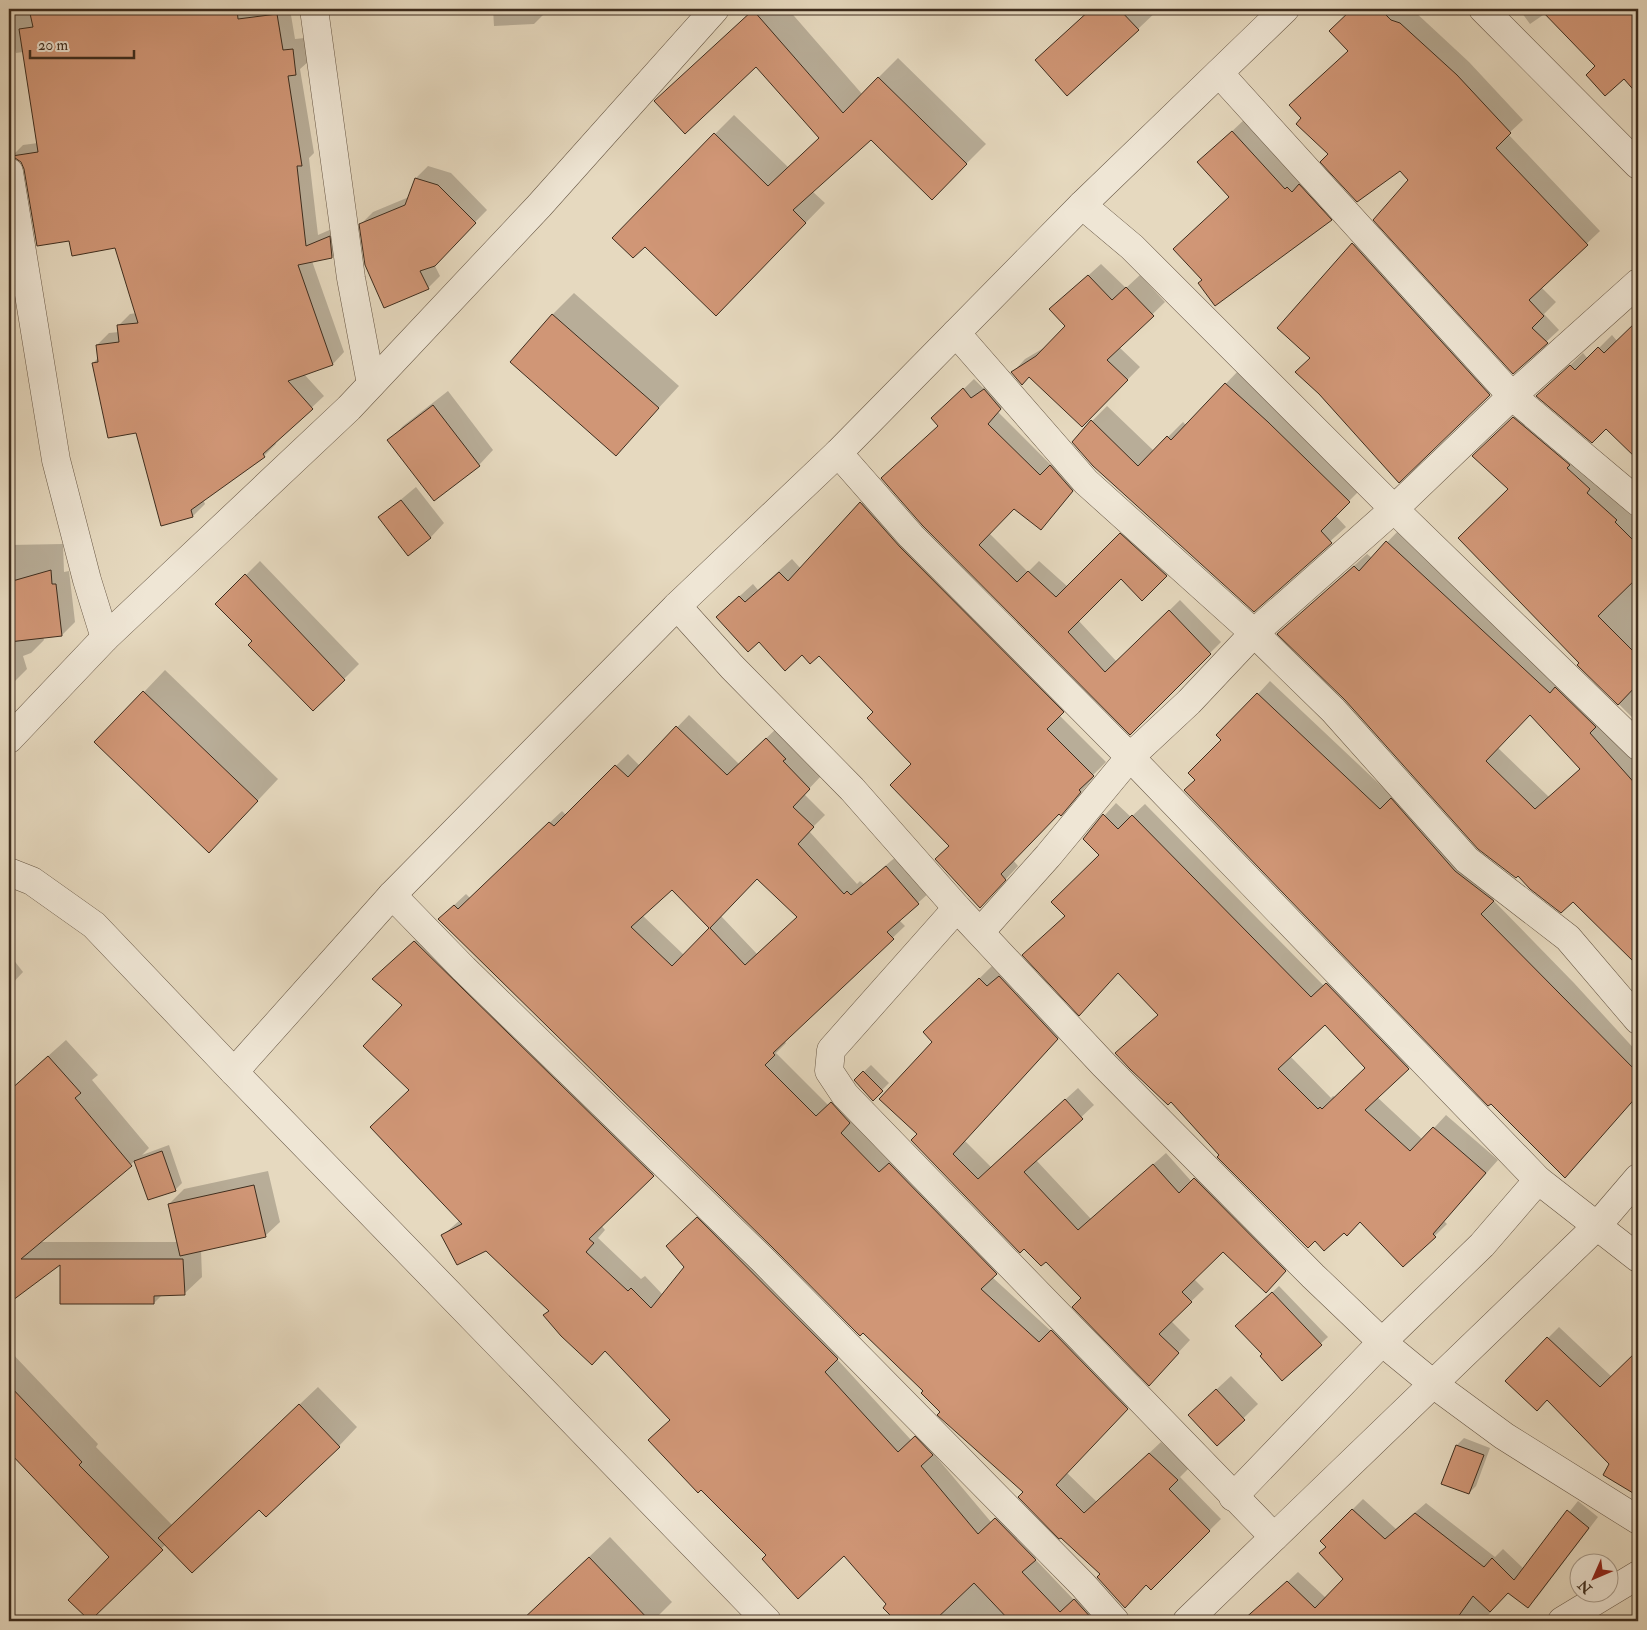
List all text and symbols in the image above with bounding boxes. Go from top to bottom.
scale bar [30,28,134,60]
text: 20 m [38,36,68,55]
north arrow [1570,1552,1620,1602]
text: N [1574,1576,1596,1598]

